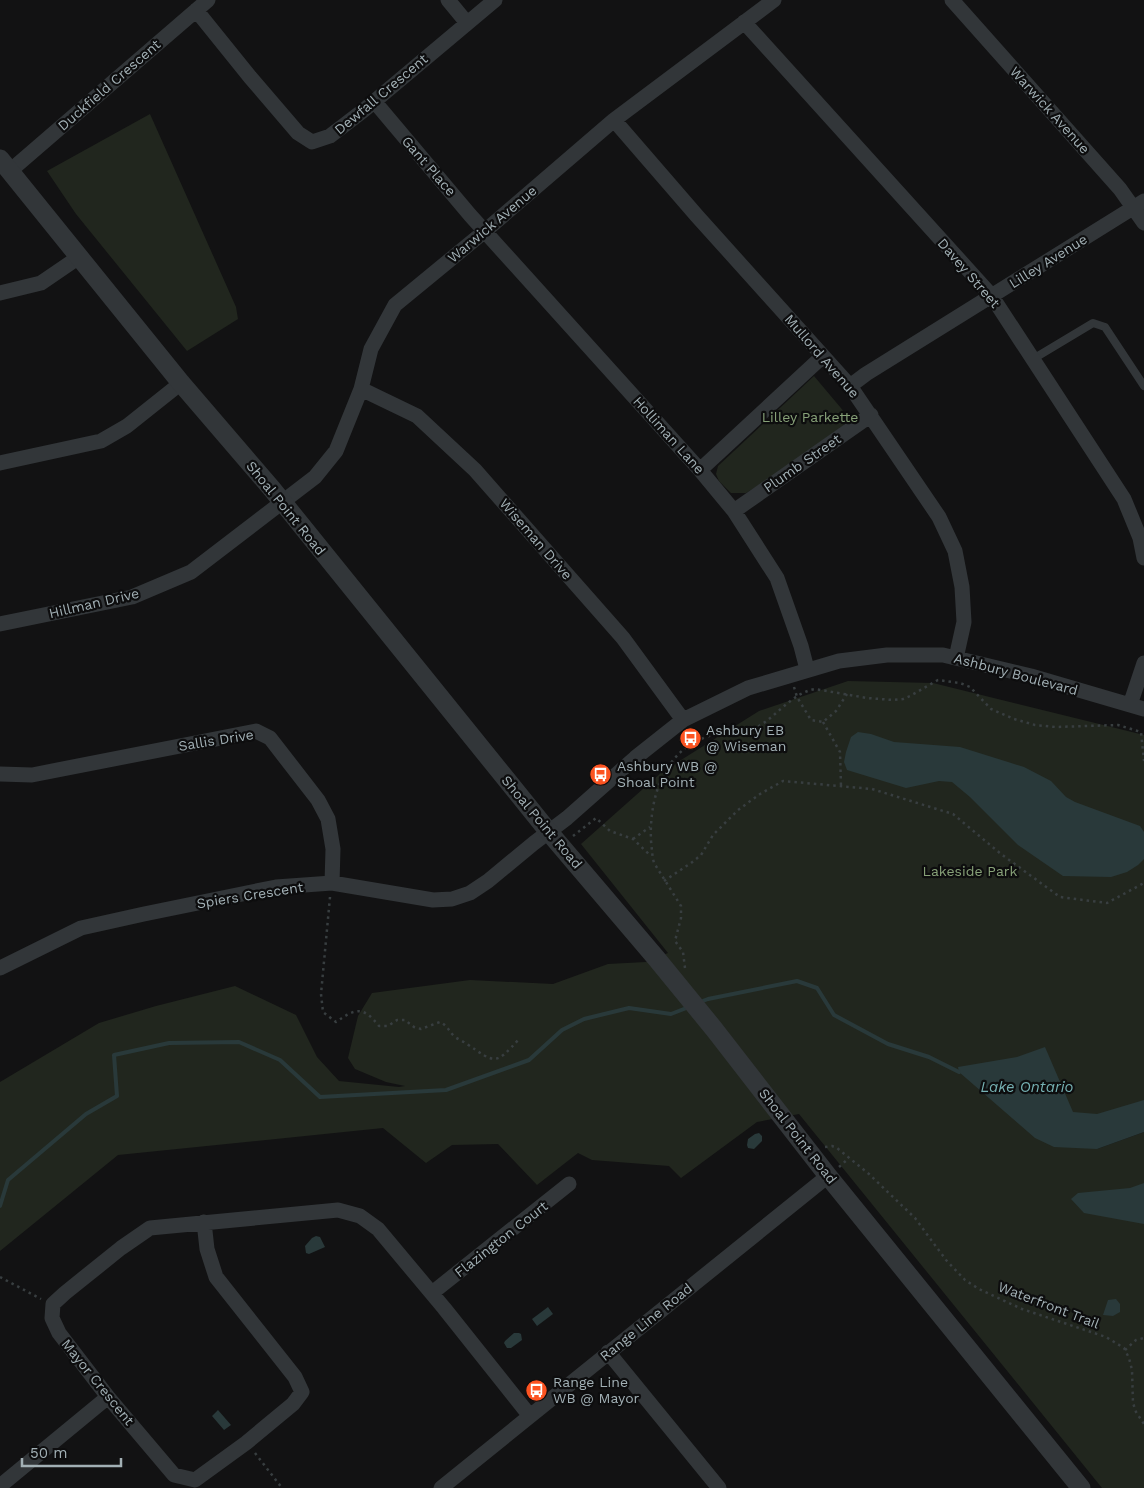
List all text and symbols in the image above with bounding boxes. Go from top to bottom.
street label: Duckfield Crescent [54,36,164,134]
street label: Dewfall Crescent [331,50,431,138]
street label: Warwick Avenue [1007,63,1093,157]
street label: Gant Place [399,133,459,199]
street label: Warwick Avenue [444,182,540,266]
street label: Lilley Avenue [1006,231,1090,291]
street label: Davey Street [935,235,1004,311]
street label: Mullord Avenue [781,311,863,401]
street label: Holliman Lane [630,393,708,477]
park label: Lilley Parkette [762,409,858,425]
street label: Plumb Street [760,430,844,496]
street label: Shoal Point Road [243,458,329,558]
street label: Wiseman Drive [496,495,576,583]
street label: Hillman Drive [47,585,141,621]
street label: Ashbury Boulevard [952,650,1080,698]
place label: Ashbury EB @ Wiseman [706,722,786,754]
street label: Sallis Drive [177,726,255,754]
bus stop icon: Ashbury EB @ Wiseman [678,726,702,750]
place label: Ashbury WB @ Shoal Point [617,758,717,790]
bus stop icon: Ashbury WB @ Shoal Point [589,762,613,786]
street label: Shoal Point Road [498,772,586,872]
park label: Lakeside Park [923,863,1018,879]
street label: Spiers Crescent [195,879,305,911]
water label: Lake Ontario [980,1078,1074,1096]
street label: Shoal Point Road [756,1085,840,1187]
street label: Flazington Court [451,1198,551,1280]
street label: Waterfront Trail [996,1278,1103,1332]
street label: Range Line Road [597,1280,695,1364]
street label: Mayor Crescent [58,1336,138,1428]
place label: Range Line WB @ Mayor [553,1374,640,1406]
bus stop icon: Range Line WB @ Mayor [525,1378,549,1402]
scale bar [22,1436,121,1468]
text: 50 m [30,1444,67,1462]

